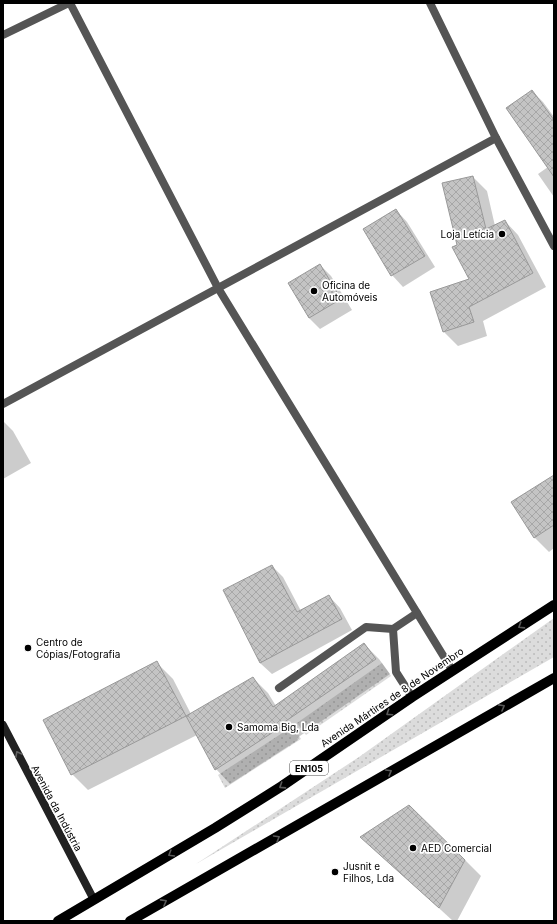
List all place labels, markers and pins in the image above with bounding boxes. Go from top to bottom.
place label: Loja Letícia [441,228,494,240]
marker: Loja Letícia [497,229,507,239]
place label: Oficina de Automóveis [322,279,378,303]
marker: Oficina de Automóveis [309,286,319,296]
place label: Centro de Cópias/Fotografia [36,636,120,660]
marker: Centro de Cópias/Fotografia [23,643,33,653]
place label: Samoma Big, Lda [237,721,319,733]
marker: Samoma Big, Lda [224,722,234,732]
place label: AED Comercial [421,842,492,854]
marker: AED Comercial [408,843,418,853]
place label: Jusnit e Filhos, Lda [343,860,394,884]
marker: Jusnit e Filhos, Lda [330,867,340,877]

